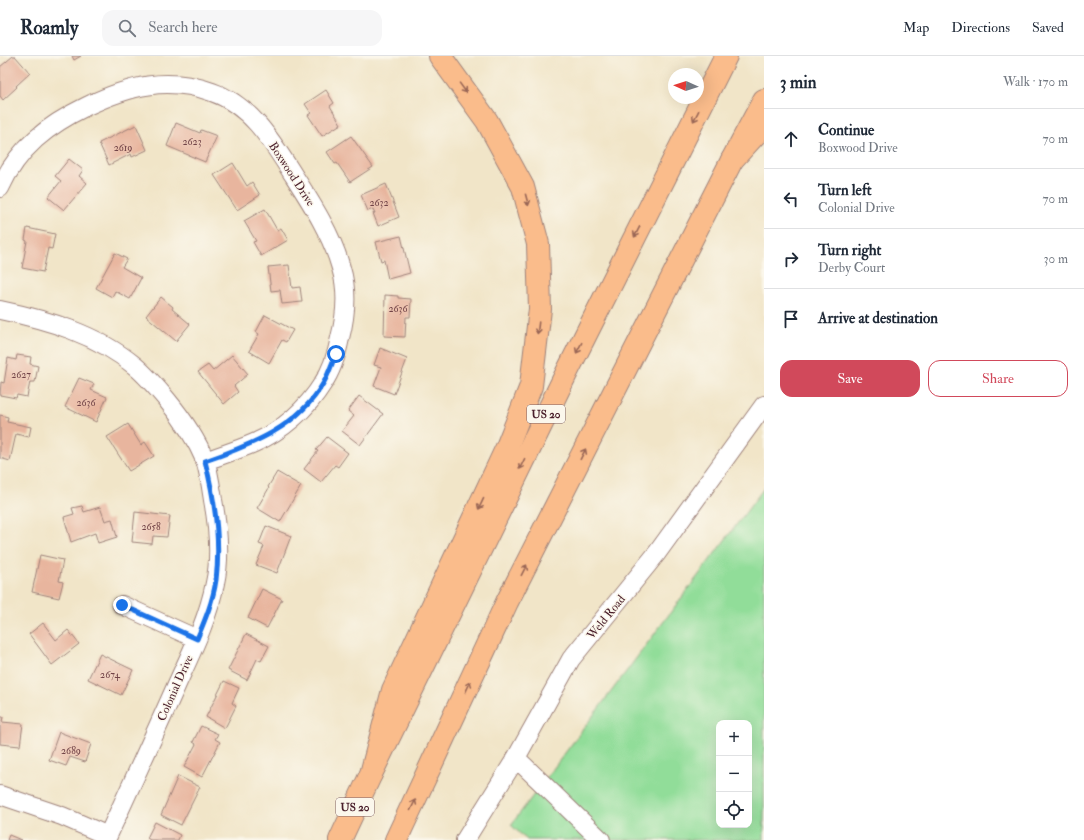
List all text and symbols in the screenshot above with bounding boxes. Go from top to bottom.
search box [102,10,382,46]
text: Roamly [20,16,78,40]
icon: search [116,17,138,39]
text: Search here [148,18,218,37]
text: Map [903,19,929,36]
text: Directions [951,19,1010,36]
text: Saved [1032,19,1064,36]
north arrow [668,68,704,104]
text: 3 min [780,72,817,93]
text: Walk · 170 m [1003,74,1068,90]
one-way arrow [459,82,467,93]
one-way arrow [692,109,699,121]
text: Continue [818,121,874,140]
icon: ahead [780,128,802,150]
text: 70 m [1043,131,1068,147]
house number: 2623 [182,136,202,148]
street label: Boxwood Drive [265,139,318,209]
text: Boxwood Drive [818,140,898,156]
house number: 2619 [114,142,132,154]
text: Turn left [818,181,872,200]
icon: left [780,188,802,210]
text: 70 m [1043,191,1068,207]
one-way arrow [523,193,531,206]
house number: 2632 [369,197,389,209]
text: Colonial Drive [818,200,895,216]
one-way arrow [633,225,641,237]
text: Turn right [818,241,881,260]
icon: right [780,248,802,270]
text: 30 m [1044,251,1068,267]
text: Derby Court [818,260,885,276]
house number: 2636 [389,303,408,315]
icon: arrive [780,308,802,330]
text: Arrive at destination [818,309,938,328]
one-way arrow [534,321,542,334]
one-way arrow [575,342,582,354]
route start [327,345,345,363]
button: Save [780,360,920,397]
button: Share [928,360,1068,397]
house number: 2627 [11,369,31,381]
house number: 2636 [77,397,96,409]
road number: US 20 [527,405,565,423]
one-way arrow [579,448,587,460]
one-way arrow [518,458,525,470]
one-way arrow [477,497,484,509]
house number: 2658 [141,521,161,533]
one-way arrow [520,564,528,576]
street label: Weld Road [583,592,629,643]
route end [113,596,131,614]
street label: Colonial Drive [154,653,197,724]
house number: 2674 [100,669,121,681]
one-way arrow [464,681,472,693]
map controls [716,720,752,828]
button: + [716,720,752,756]
house number: 2689 [61,745,81,757]
button: − [716,756,752,792]
button: locate [716,792,752,828]
road number: US 20 [336,798,374,816]
one-way arrow [410,799,417,811]

